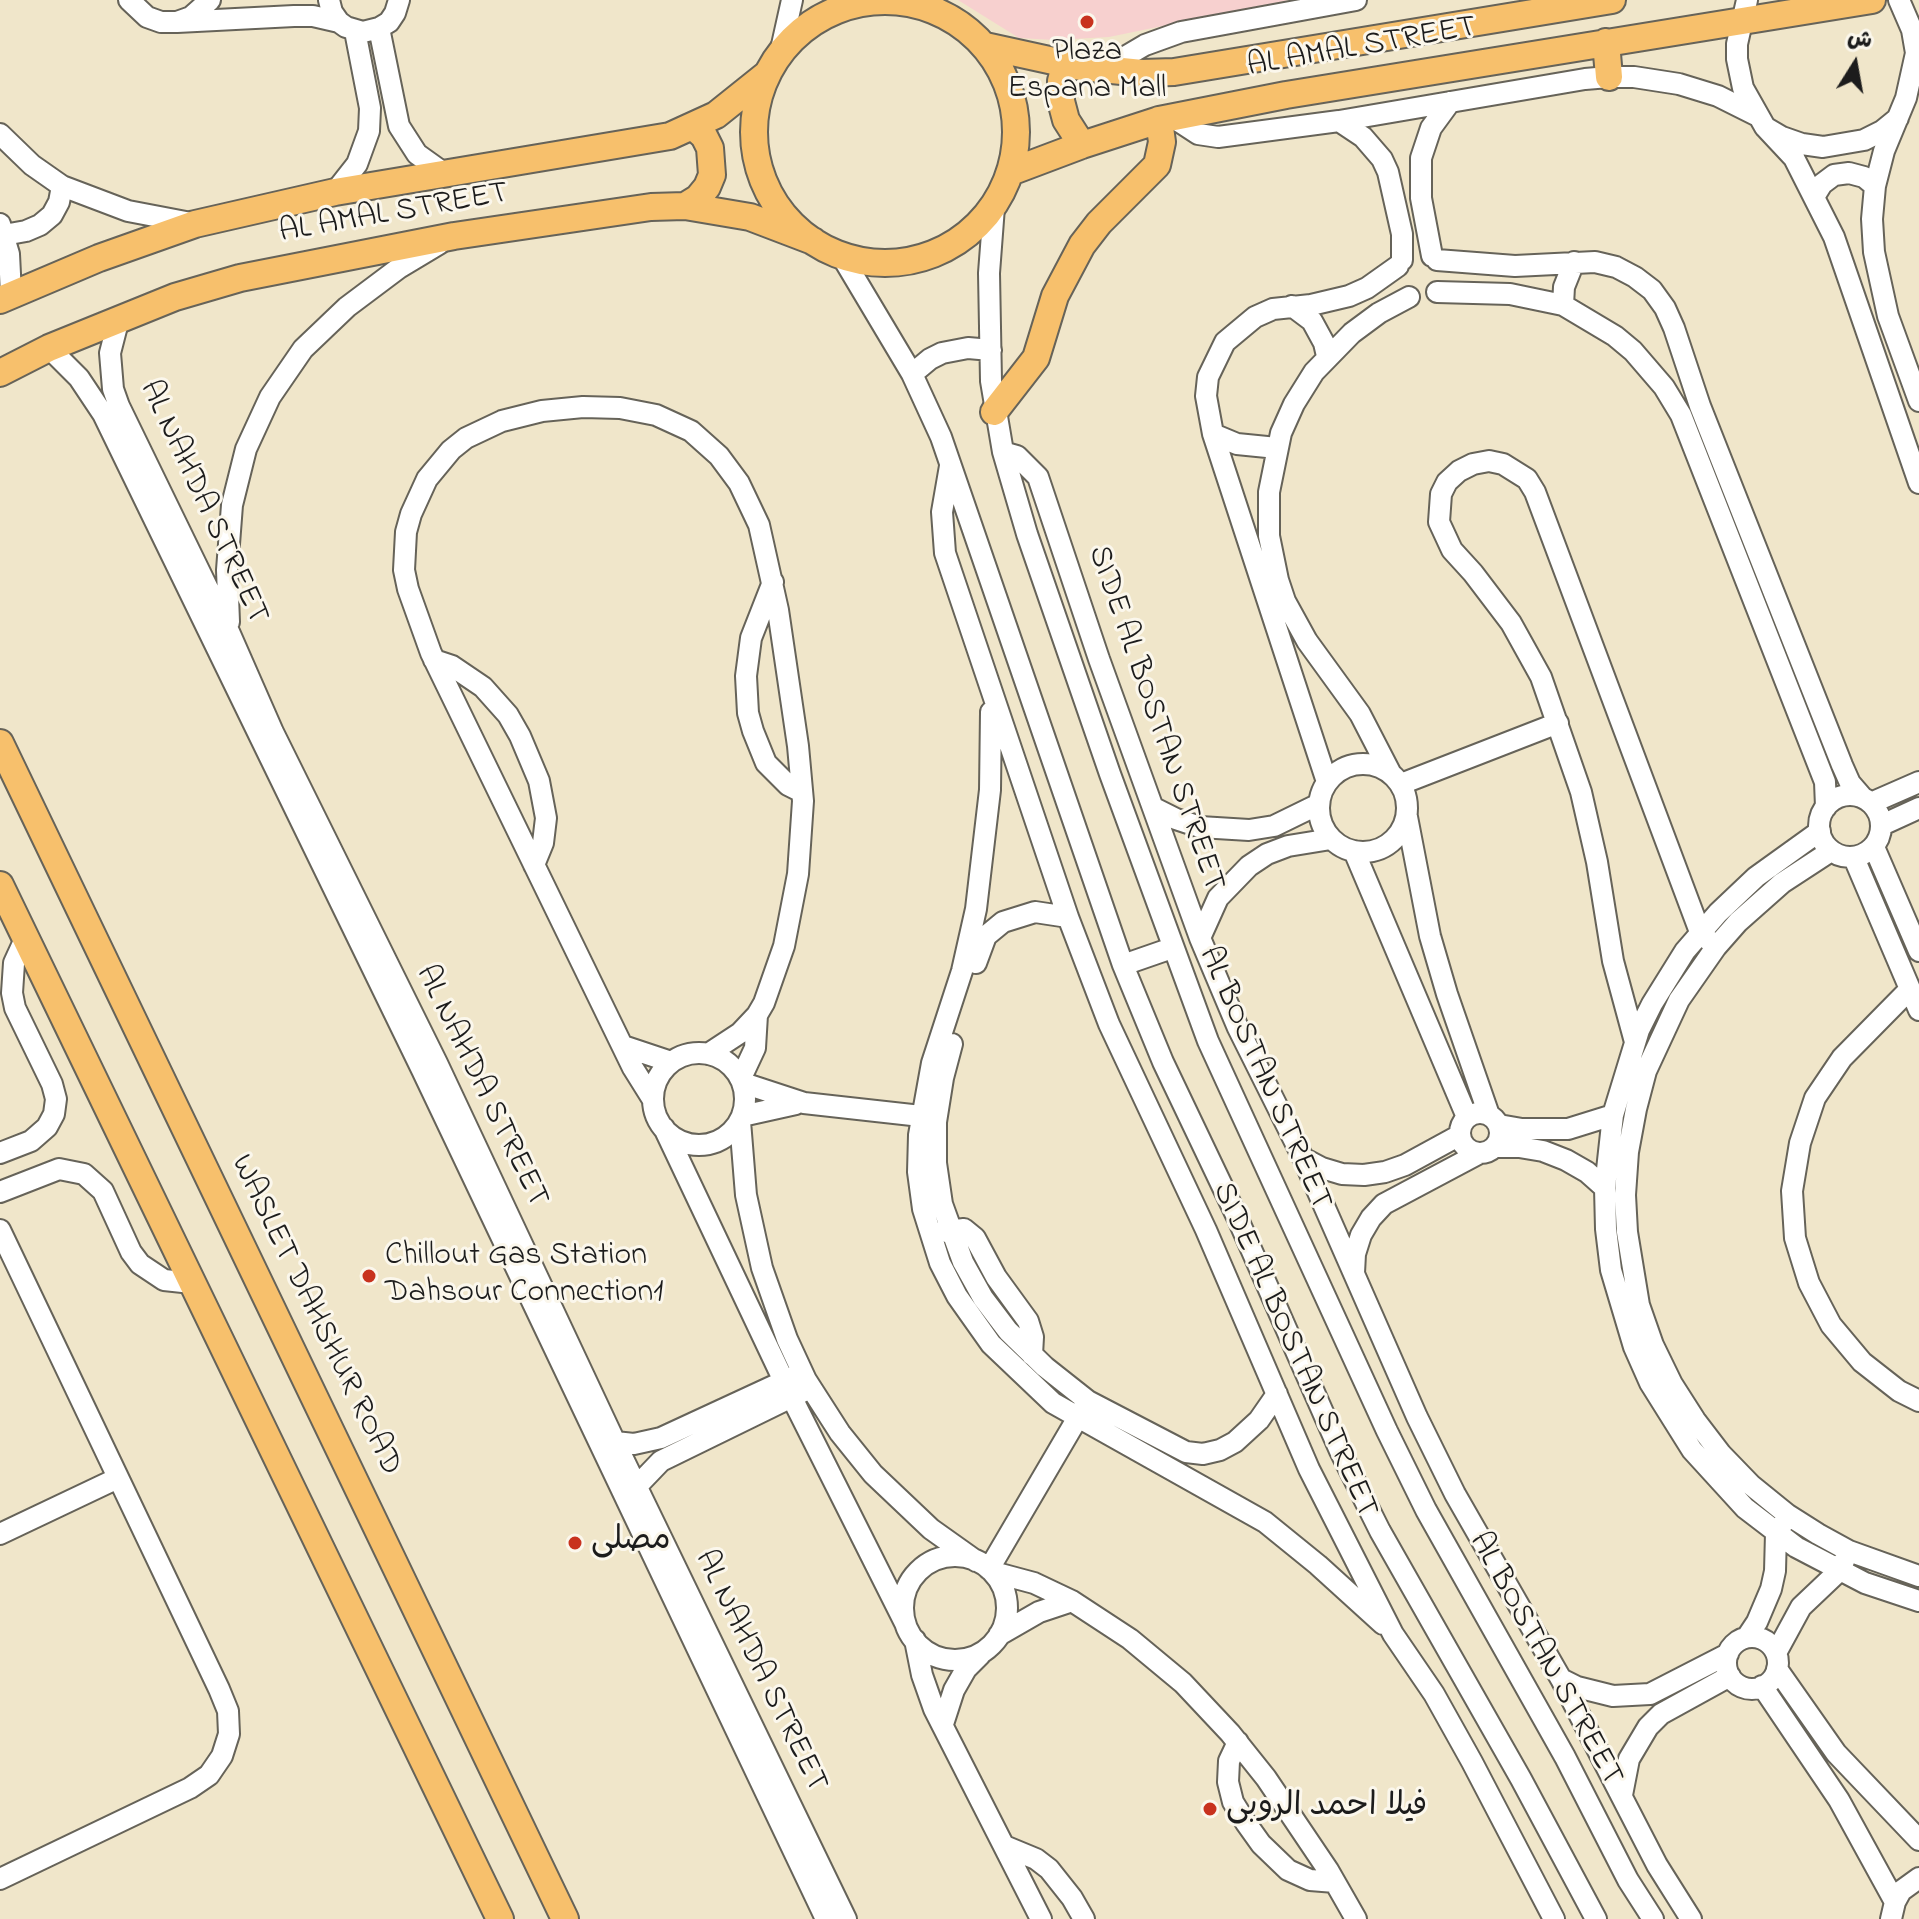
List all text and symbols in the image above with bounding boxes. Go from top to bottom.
street label: AL AMAL STREET [1244,10,1480,88]
marker: Plaza Espana Mall [1078,13,1096,31]
text: ش [1845,22,1875,58]
north arrow [1815,24,1895,104]
place label: Plaza Espana Mall [1008,35,1166,110]
street label: AL AMAL STREET [276,176,512,254]
street label: AL NAHDA STREET [129,375,275,631]
street label: SIDE AL BOSTAN STREET [1077,541,1231,897]
street label: AL BOSTAN STREET [1188,941,1338,1217]
street label: AL NAHDA STREET [405,960,555,1214]
street label: WASLET DAHSHUR ROAD [220,1150,408,1482]
street label: SIDE AL BOSTAN STREET [1202,1177,1384,1525]
place label: Chillout Gas Station Dahsour Connection1 [385,1239,663,1314]
marker: Chillout Gas Station Dahsour Connection1 [360,1267,378,1285]
place label: مصلى [591,1524,671,1562]
street label: AL BOSTAN STREET [1458,1526,1630,1794]
marker: مصلى [566,1534,584,1552]
street label: AL NAHDA STREET [684,1545,834,1799]
place label: فيلا احمد الروبى [1226,1790,1427,1828]
marker: فيلا احمد الروبى [1201,1800,1219,1818]

